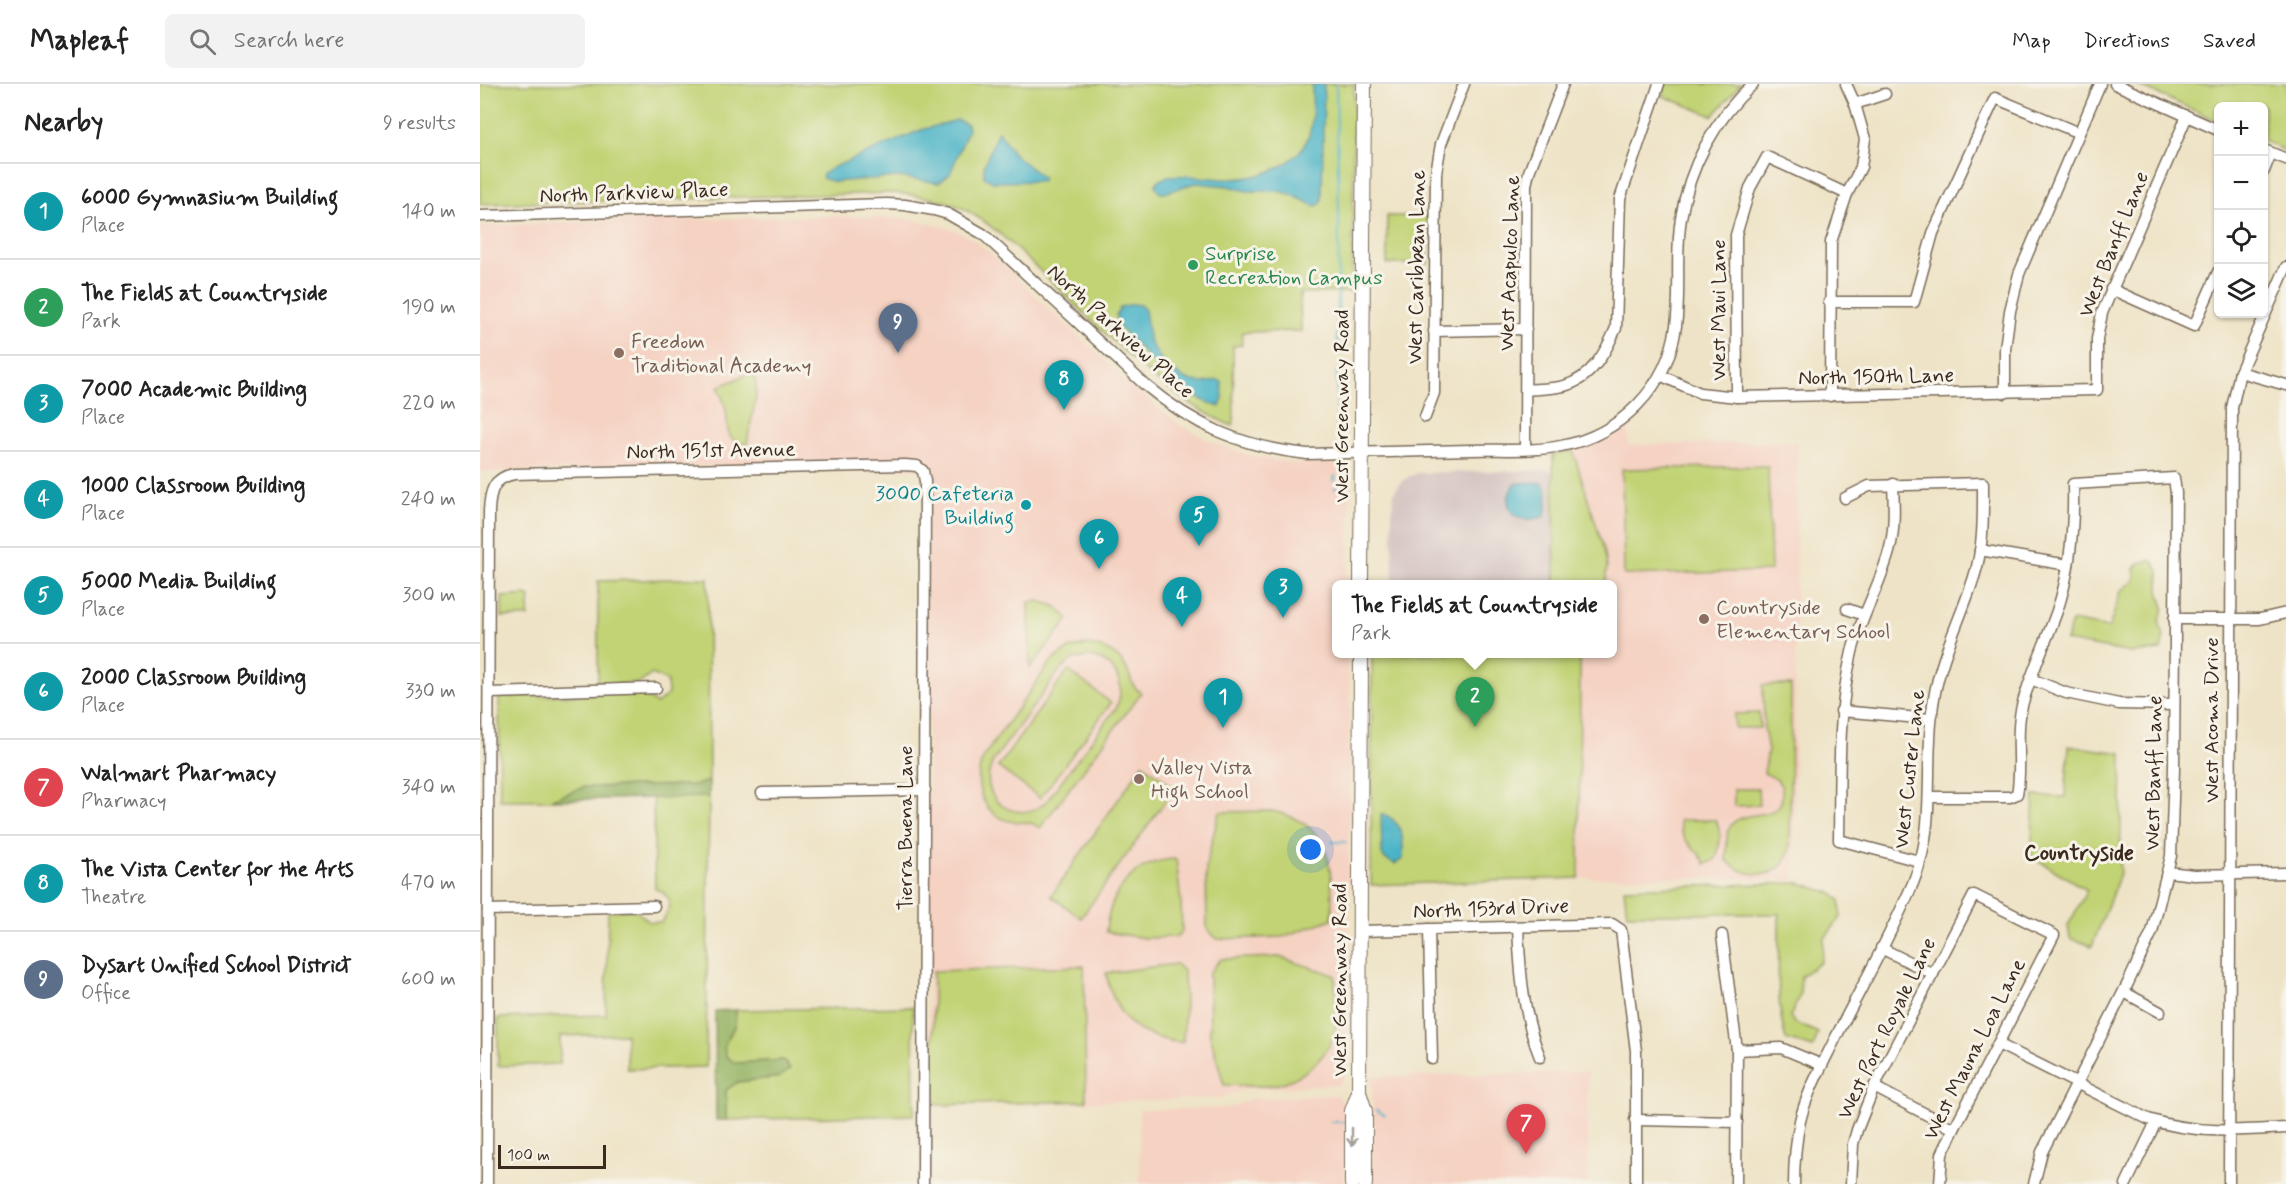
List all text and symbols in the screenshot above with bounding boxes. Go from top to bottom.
search box [165,14,585,68]
text: Mapleaf [30,23,129,60]
icon: search [186,25,219,58]
text: Search here [234,27,344,55]
text: Map [2012,27,2051,55]
text: Directions [2084,27,2170,55]
text: Saved [2203,27,2256,55]
map controls [2214,102,2268,318]
button: + [2214,102,2268,156]
text: Nearby [24,106,103,140]
text: 9 results [383,110,456,137]
button: − [2214,156,2268,210]
street label: West Banff Lane [2072,167,2156,322]
street label: West Caribbean Lane [1401,169,1433,365]
street label: West Acapulco Lane [1493,174,1527,352]
street label: North Parkview Place [539,176,729,210]
text: 6000 Gymnasium Building [81,184,338,212]
text: 1 [39,198,48,225]
text: 140 m [402,198,456,225]
button: locate [2214,210,2268,264]
text: Place [81,212,125,239]
street label: West Maui Lane [1705,239,1733,381]
place label: Surprise Recreation Campus [1205,240,1383,292]
street label: North Parkview Place [1041,258,1200,405]
marker: Surprise Recreation Campus [1186,258,1200,272]
button: layers [2214,264,2268,318]
text: The Fields at Countryside [81,280,328,308]
text: 2 [39,294,48,321]
text: 190 m [402,294,456,321]
pin: 9 [878,304,918,353]
text: Park [81,308,121,335]
street label: West Greenway Road [1328,309,1356,503]
place label: Freedom Traditional Academy [631,328,811,380]
marker: Freedom Traditional Academy [612,346,626,360]
pin: 8 [1044,360,1084,410]
street label: North 150th Lane [1798,362,1954,392]
text: 7000 Academic Building [81,376,307,404]
text: 3 [39,390,48,417]
text: 220 m [402,390,456,417]
text: Place [81,404,125,431]
street label: North 151st Avenue [626,436,796,466]
text: 1000 Classroom Building [81,472,305,500]
place label: 3000 Cafeteria Building [875,480,1014,534]
text: 4 [38,486,49,513]
text: 240 m [401,486,456,513]
pin: 5 [1180,496,1218,546]
marker: 3000 Cafeteria Building [1019,498,1033,512]
text: Place [81,500,125,527]
pin: 6 [1080,520,1118,569]
text: 5000 Media Building [81,568,277,596]
pin: 3 [1264,568,1302,618]
pin: 4 [1162,578,1202,627]
popup [1332,580,1617,658]
text: 5 [38,582,50,609]
text: 300 m [402,582,456,609]
text: The Fields at Countryside [1351,592,1598,620]
place label: Countryside Elementary School [1716,594,1891,646]
text: Place [81,596,125,623]
marker: Countryside Elementary School [1697,612,1711,626]
text: Park [1351,620,1391,647]
street label: West Acoma Drive [2198,637,2226,803]
text: 2000 Classroom Building [81,664,306,692]
text: 6 [38,678,49,705]
text: 330 m [405,678,456,705]
pin: 1 [1204,678,1242,728]
pin: 2 [1456,678,1494,727]
street label: West Custer Lane [1888,688,1932,850]
text: Place [81,692,125,719]
street label: West Banff Lane [2139,695,2169,851]
street label: Tierra Buena Lane [892,745,920,911]
place label: Valley Vista High School [1151,754,1252,808]
text: Walmart Pharmacy [81,760,276,788]
marker: Valley Vista High School [1132,772,1146,786]
text: 7 [37,774,50,801]
text: 340 m [401,774,456,801]
text: Pharmacy [81,788,167,815]
your location [1296,835,1325,864]
district label: Countryside [2024,840,2134,868]
text: The Vista Center for the Arts [81,856,354,884]
text: 8 [38,870,49,897]
text: 470 m [401,870,456,897]
street label: West Greenway Road [1326,883,1354,1077]
text: Theatre [81,884,146,911]
street label: North 153rd Drive [1413,892,1570,926]
street label: West Port Royale Lane [1831,933,1943,1124]
text: Dysart Unified School District [81,952,352,980]
street label: West Mauna Loa Lane [1917,954,2033,1145]
text: 9 [39,966,48,993]
text: 600 m [401,966,456,993]
text: Office [81,980,131,1007]
pin: 7 [1506,1104,1546,1154]
one-way arrow [1346,1127,1358,1147]
scale bar [498,1142,606,1170]
text: 100 m [507,1145,550,1166]

